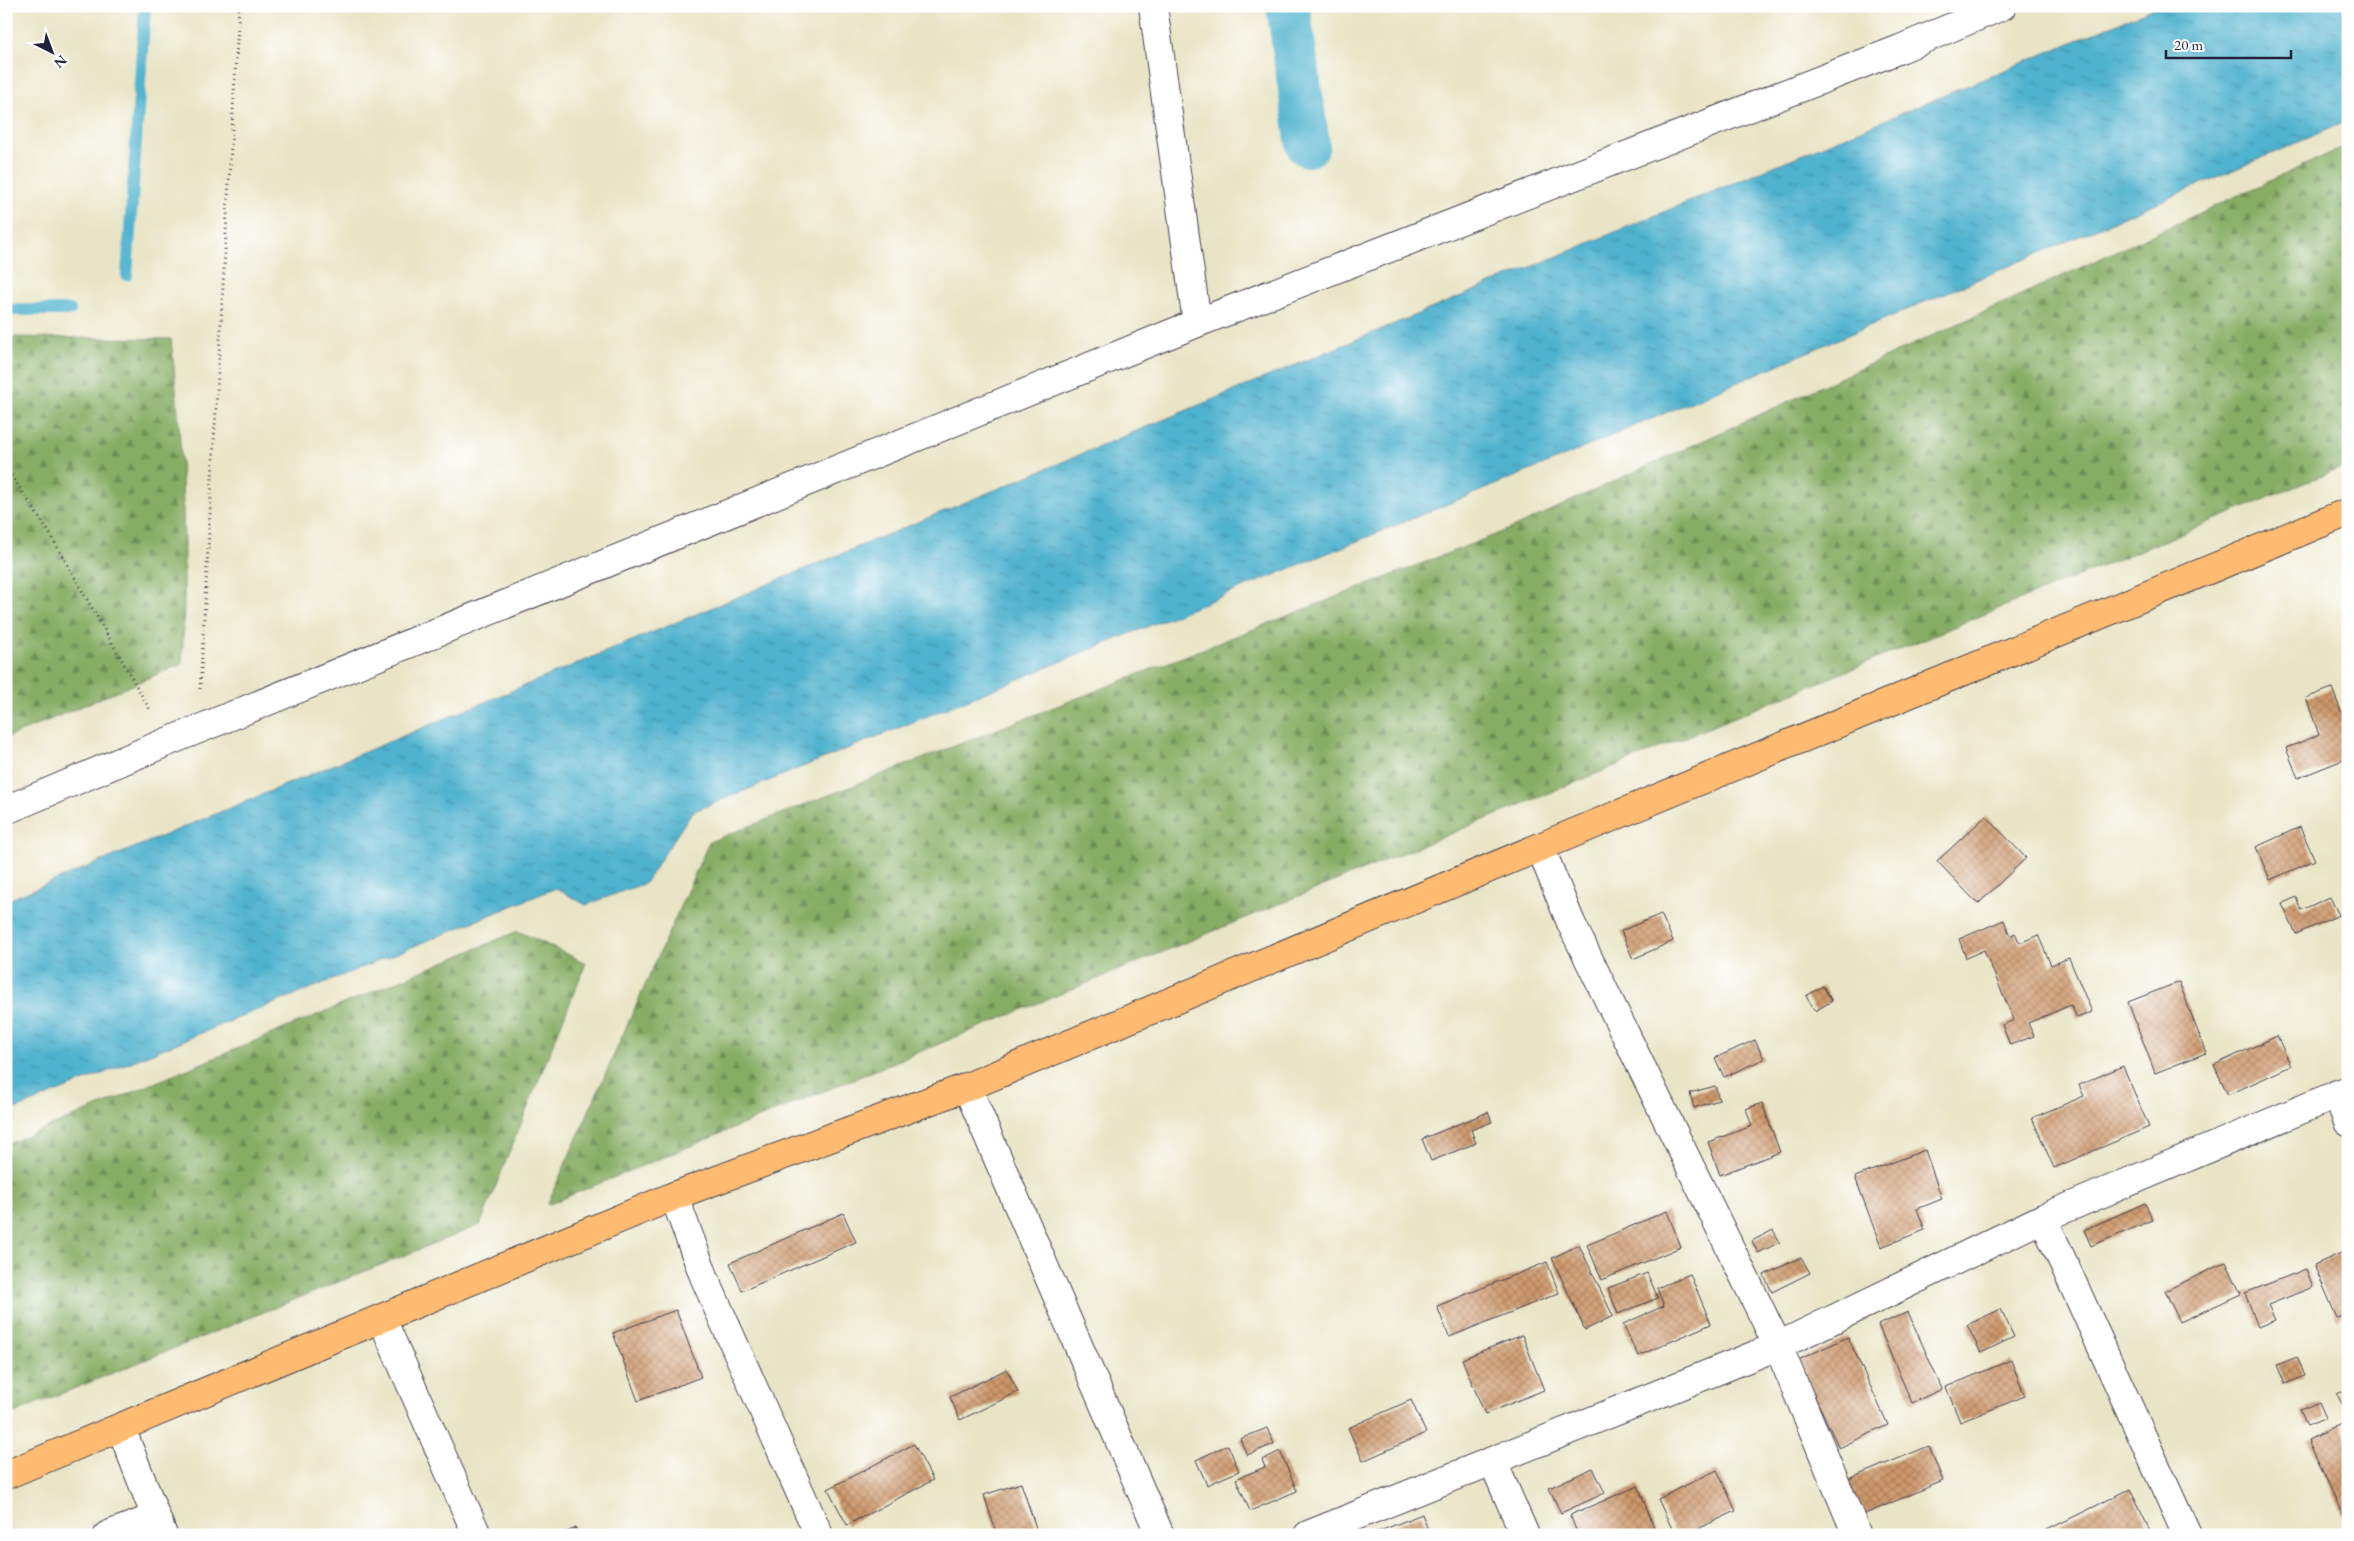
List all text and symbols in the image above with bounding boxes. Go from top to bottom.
north arrow [28,28,78,78]
scale bar [2166,28,2292,60]
text: 20 m [2174,35,2203,54]
text: N [50,51,71,73]

